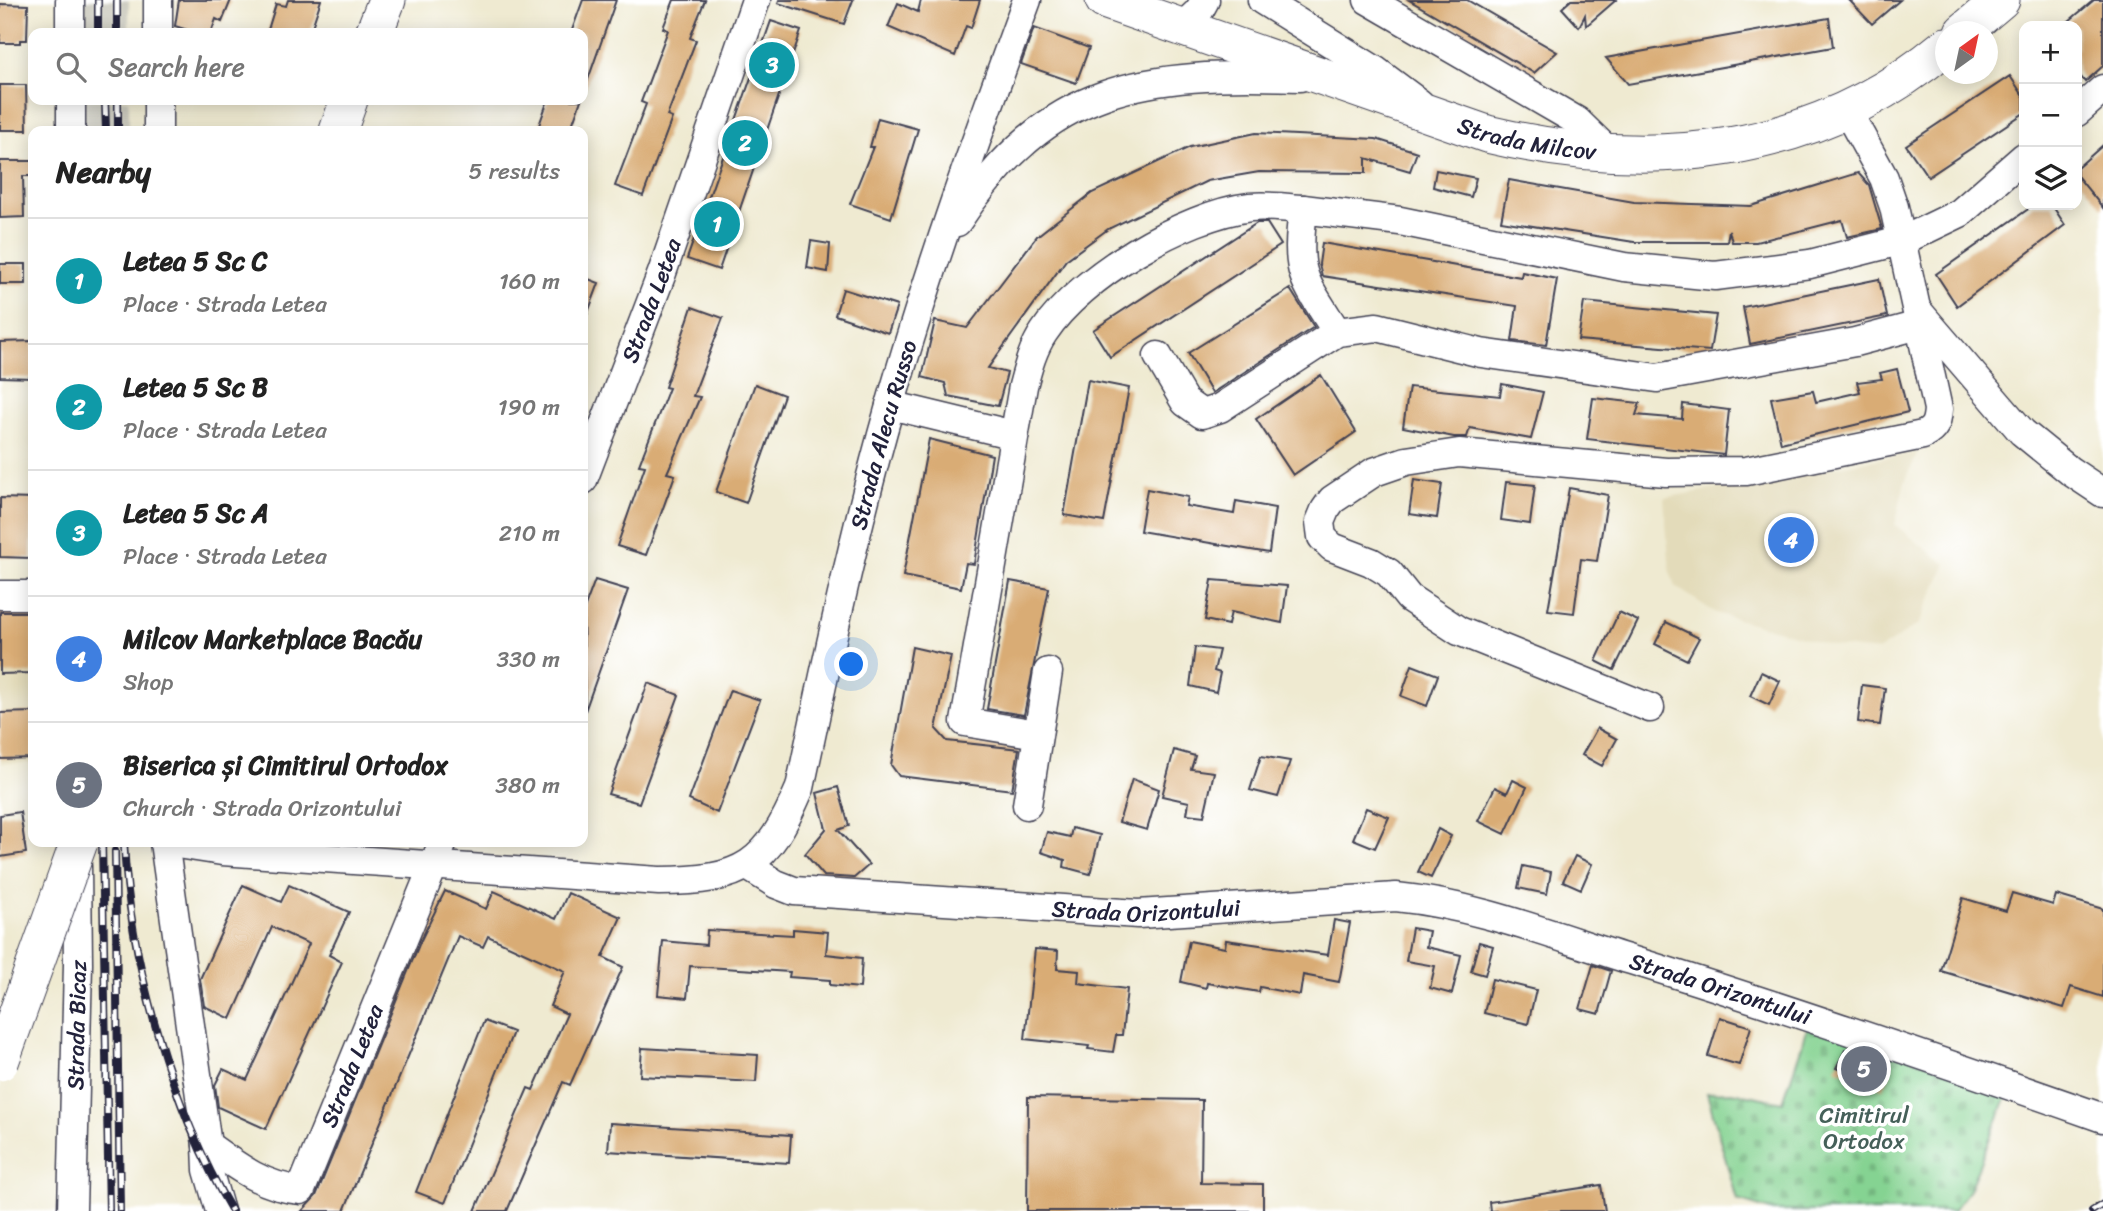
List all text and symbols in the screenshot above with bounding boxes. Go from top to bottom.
north arrow [1935,21,1998,84]
map controls [2019,21,2082,210]
button: + [2019,21,2082,84]
search box [28,28,588,105]
pin: 3 [749,39,795,91]
text: Search here [108,44,245,90]
icon: search [52,48,90,86]
button: − [2019,84,2082,147]
street label: Strada Milcov [1452,105,1599,173]
pin: 2 [722,117,768,169]
text: Nearby [56,145,151,199]
button: layers [2019,147,2082,210]
text: 5 results [469,151,560,192]
pin: 1 [694,198,740,250]
street label: Strada Letea [610,232,694,369]
text: Letea 5 Sc C [123,238,268,284]
text: 1 [74,261,84,302]
text: 160 m [499,261,560,302]
text: Place · Strada Letea [123,284,327,325]
street label: Strada Alecu Russo [838,335,929,534]
text: Letea 5 Sc B [123,364,268,410]
text: 2 [72,387,86,428]
text: 190 m [498,387,560,428]
text: Place · Strada Letea [123,410,327,451]
text: Letea 5 Sc A [123,490,269,536]
text: 3 [73,513,85,554]
text: 210 m [499,513,560,554]
pin: 4 [1768,514,1814,566]
text: Place · Strada Letea [123,536,327,577]
text: Milcov Marketplace Bacău [123,616,422,662]
text: 4 [72,639,86,680]
text: 330 m [497,639,560,680]
your location [834,647,868,681]
text: Shop [123,662,173,703]
text: Biserica și Cimitirul Ortodox [123,742,448,788]
text: 5 [72,765,86,806]
text: 380 m [495,765,560,806]
text: Church · Strada Orizontului [123,788,401,829]
street label: Strada Orizontului [1050,887,1242,935]
street label: Strada Orizontului [1624,941,1817,1038]
street label: Strada Bicaz [55,959,99,1091]
street label: Strada Letea [309,997,396,1134]
pin: 5 [1841,1043,1887,1095]
park label: Cimitirul Ortodox [1819,1095,1909,1162]

